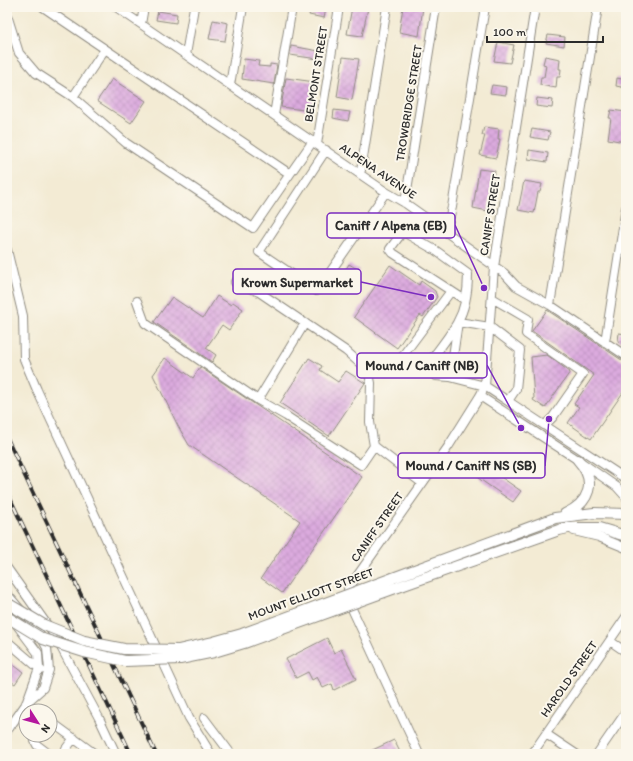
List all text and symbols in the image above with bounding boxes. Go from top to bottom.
scale bar [487,18,603,44]
street label: BELMONT STREET [301,25,331,123]
text: 100 m [493,25,526,39]
street label: TROWBRIDGE STREET [393,43,425,162]
street label: ALPENA AVENUE [337,140,419,202]
street label: CANIFF STREET [477,173,503,257]
callout: Caniff / Alpena (EB) [327,213,455,238]
text: Caniff / Alpena (EB) [335,218,447,234]
callout: Krown Supermarket [233,269,361,294]
text: Krown Supermarket [241,275,353,291]
callout: Mound / Caniff (NB) [357,353,487,378]
text: Mound / Caniff (NB) [365,358,479,374]
callout: Mound / Caniff NS (SB) [398,453,545,478]
text: Mound / Caniff NS (SB) [406,458,536,474]
street label: CANIFF STREET [348,489,407,565]
street label: MOUNT ELLIOTT STREET [246,565,376,623]
street label: HAROLD STREET [538,638,601,720]
north arrow [18,703,58,743]
text: N [38,722,53,735]

